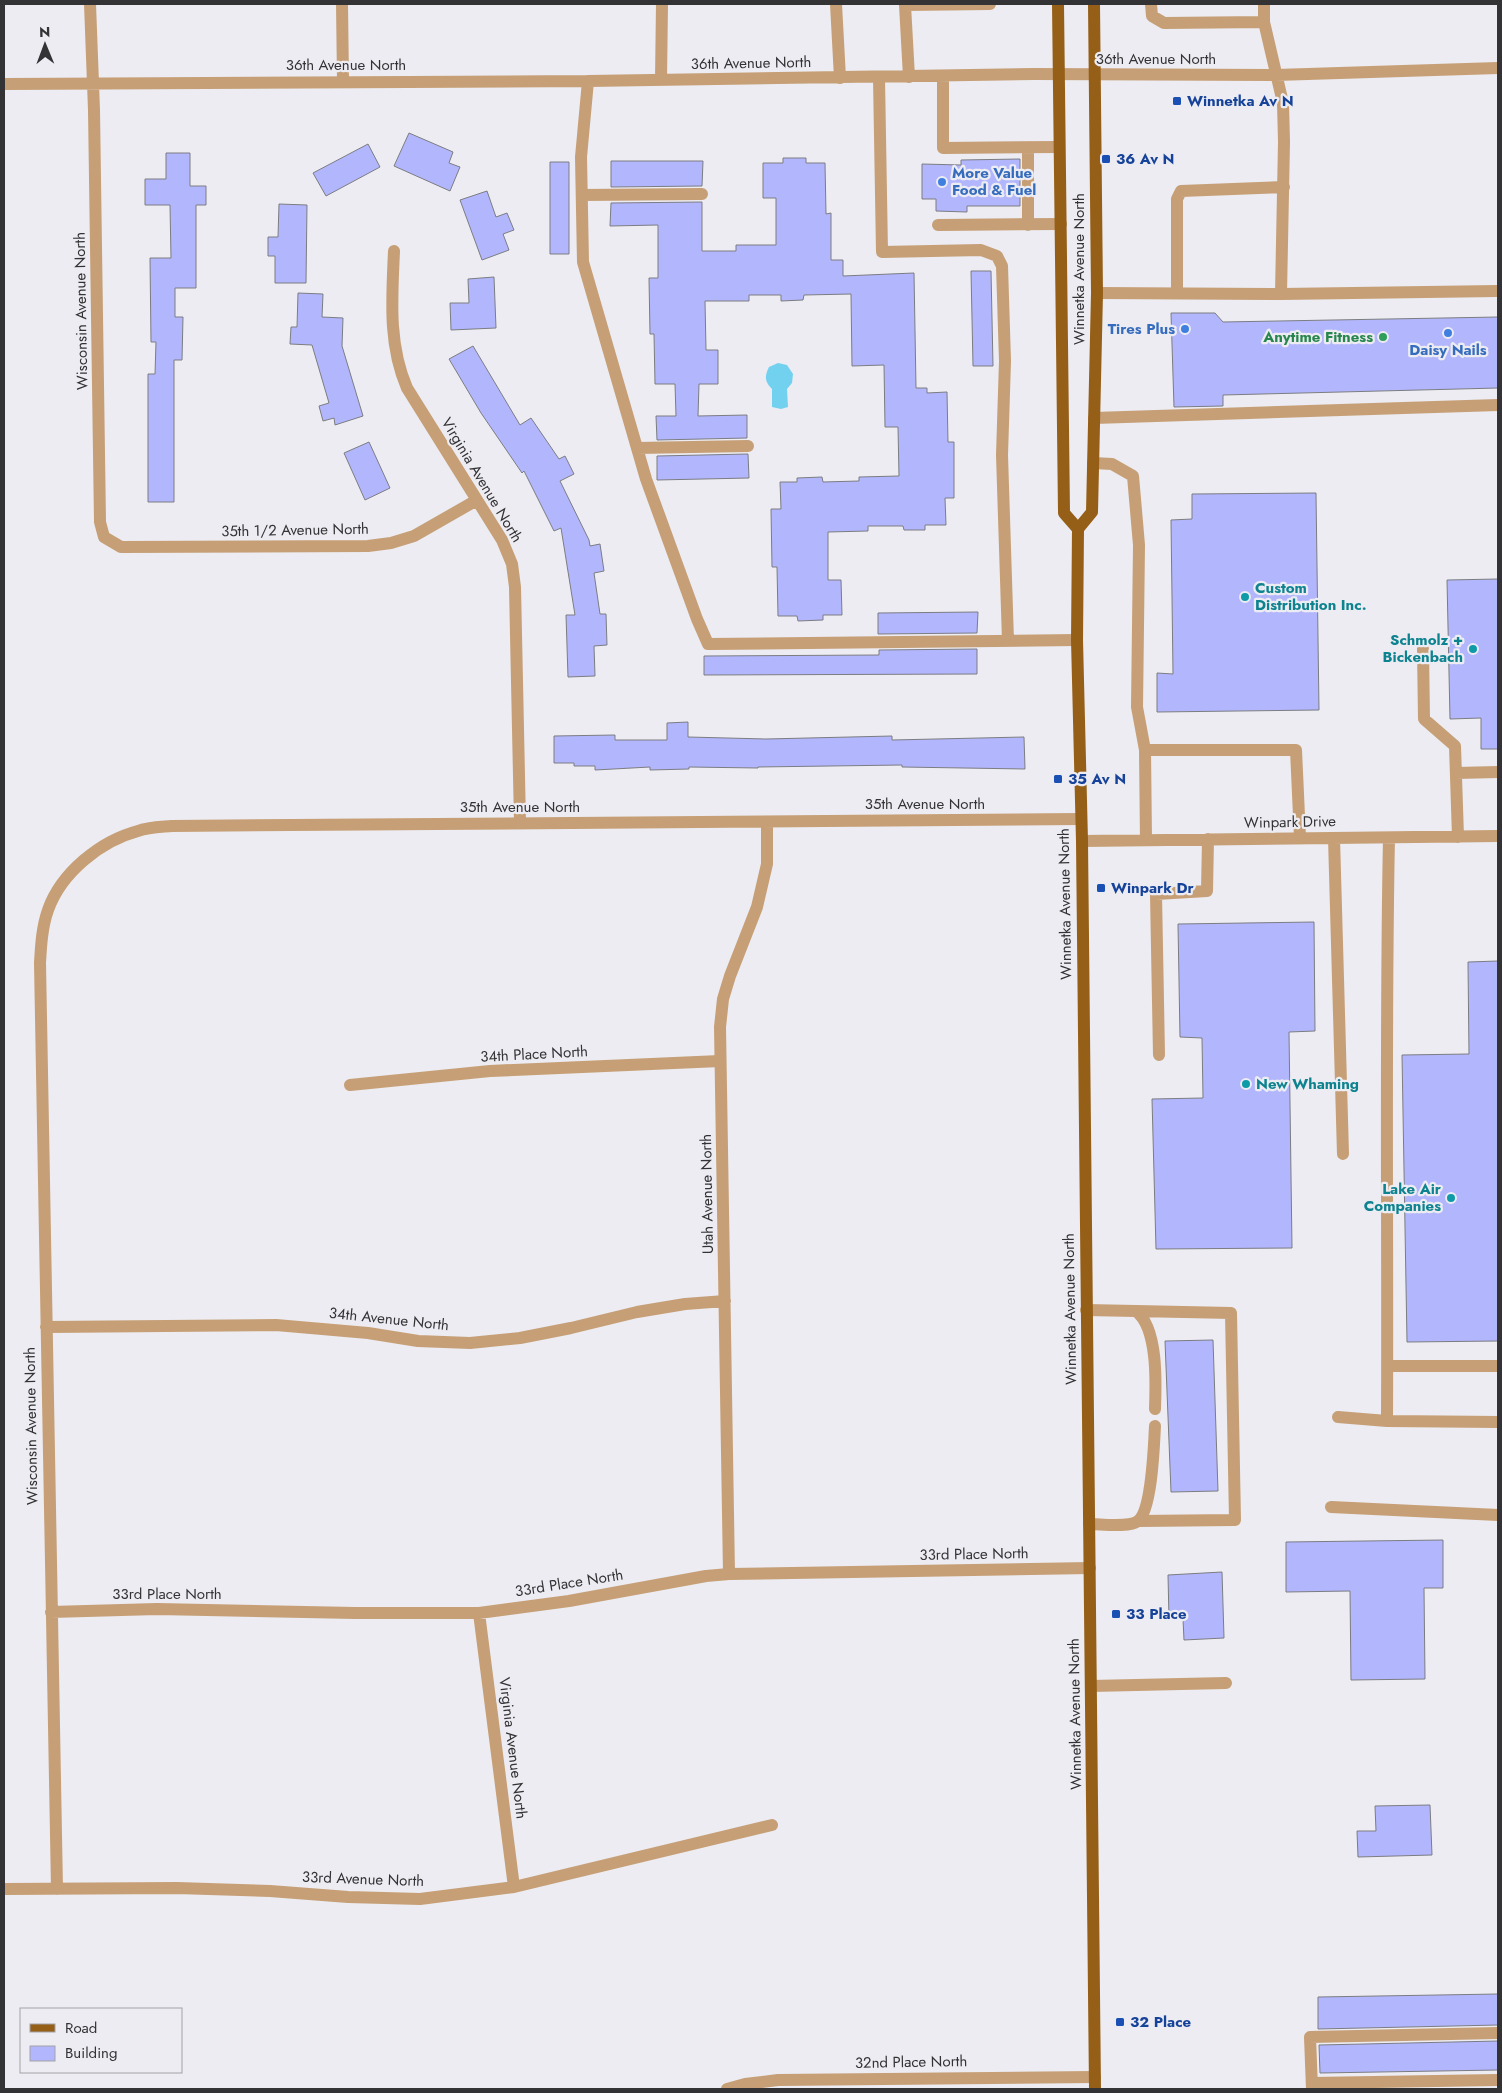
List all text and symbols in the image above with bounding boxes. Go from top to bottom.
north arrow [20,20,70,70]
text: N [39,22,51,42]
street label: 36th Avenue North [1096,48,1216,70]
street label: 36th Avenue North [691,51,811,75]
street label: 36th Avenue North [286,54,406,76]
place label: Winnetka Av N [1187,90,1294,112]
marker: Winnetka Av N [1171,95,1183,107]
place label: 36 Av N [1116,148,1174,170]
marker: 36 Av N [1100,153,1112,165]
place label: More Value Food & Fuel [952,162,1036,201]
marker: More Value Food & Fuel [936,176,948,188]
street label: Winnetka Avenue North [1068,193,1090,345]
street label: Wisconsin Avenue North [69,232,93,390]
place label: Tires Plus [1108,318,1175,340]
marker: Tires Plus [1179,323,1191,335]
place label: Anytime Fitness [1262,326,1373,348]
marker: Daisy Nails [1442,327,1454,339]
marker: Anytime Fitness [1377,331,1389,343]
place label: Daisy Nails [1409,339,1487,361]
street label: Virginia Avenue North [436,413,528,547]
street label: 35th 1/2 Avenue North [221,518,369,542]
place label: Custom Distribution Inc. [1255,577,1366,616]
marker: Custom Distribution Inc. [1239,591,1251,603]
place label: Schmolz + Bickenbach [1383,629,1463,668]
marker: Schmolz + Bickenbach [1467,643,1479,655]
place label: 35 Av N [1068,768,1126,790]
marker: 35 Av N [1052,773,1064,785]
street label: 35th Avenue North [865,793,985,815]
street label: 35th Avenue North [460,796,580,818]
street label: Winpark Drive [1244,810,1336,834]
street label: Winnetka Avenue North [1053,828,1077,980]
place label: Winpark Dr [1111,877,1194,899]
marker: Winpark Dr [1095,882,1107,894]
street label: 34th Place North [480,1040,588,1068]
place label: New Whaming [1256,1073,1359,1095]
marker: New Whaming [1240,1078,1252,1090]
street label: Utah Avenue North [695,1134,719,1254]
place label: Lake Air Companies [1364,1178,1442,1217]
marker: Lake Air Companies [1445,1192,1457,1204]
street label: Winnetka Avenue North [1058,1233,1082,1385]
street label: 34th Avenue North [328,1302,450,1336]
street label: Wisconsin Avenue North [19,1347,43,1505]
street label: 33rd Place North [919,1542,1029,1566]
street label: 33rd Place North [513,1564,625,1602]
street label: 33rd Place North [112,1583,222,1605]
place label: 33 Place [1126,1603,1187,1625]
marker: 33 Place [1110,1608,1122,1620]
street label: Winnetka Avenue North [1063,1638,1087,1790]
street label: Virginia Avenue North [493,1676,533,1820]
street label: 33rd Avenue North [302,1866,424,1892]
legend [20,2008,182,2073]
place label: 32 Place [1130,2011,1192,2033]
marker: 32 Place [1114,2016,1126,2028]
text: Road [65,2017,97,2039]
text: Building [65,2042,117,2064]
street label: 32nd Place North [855,2050,967,2074]

